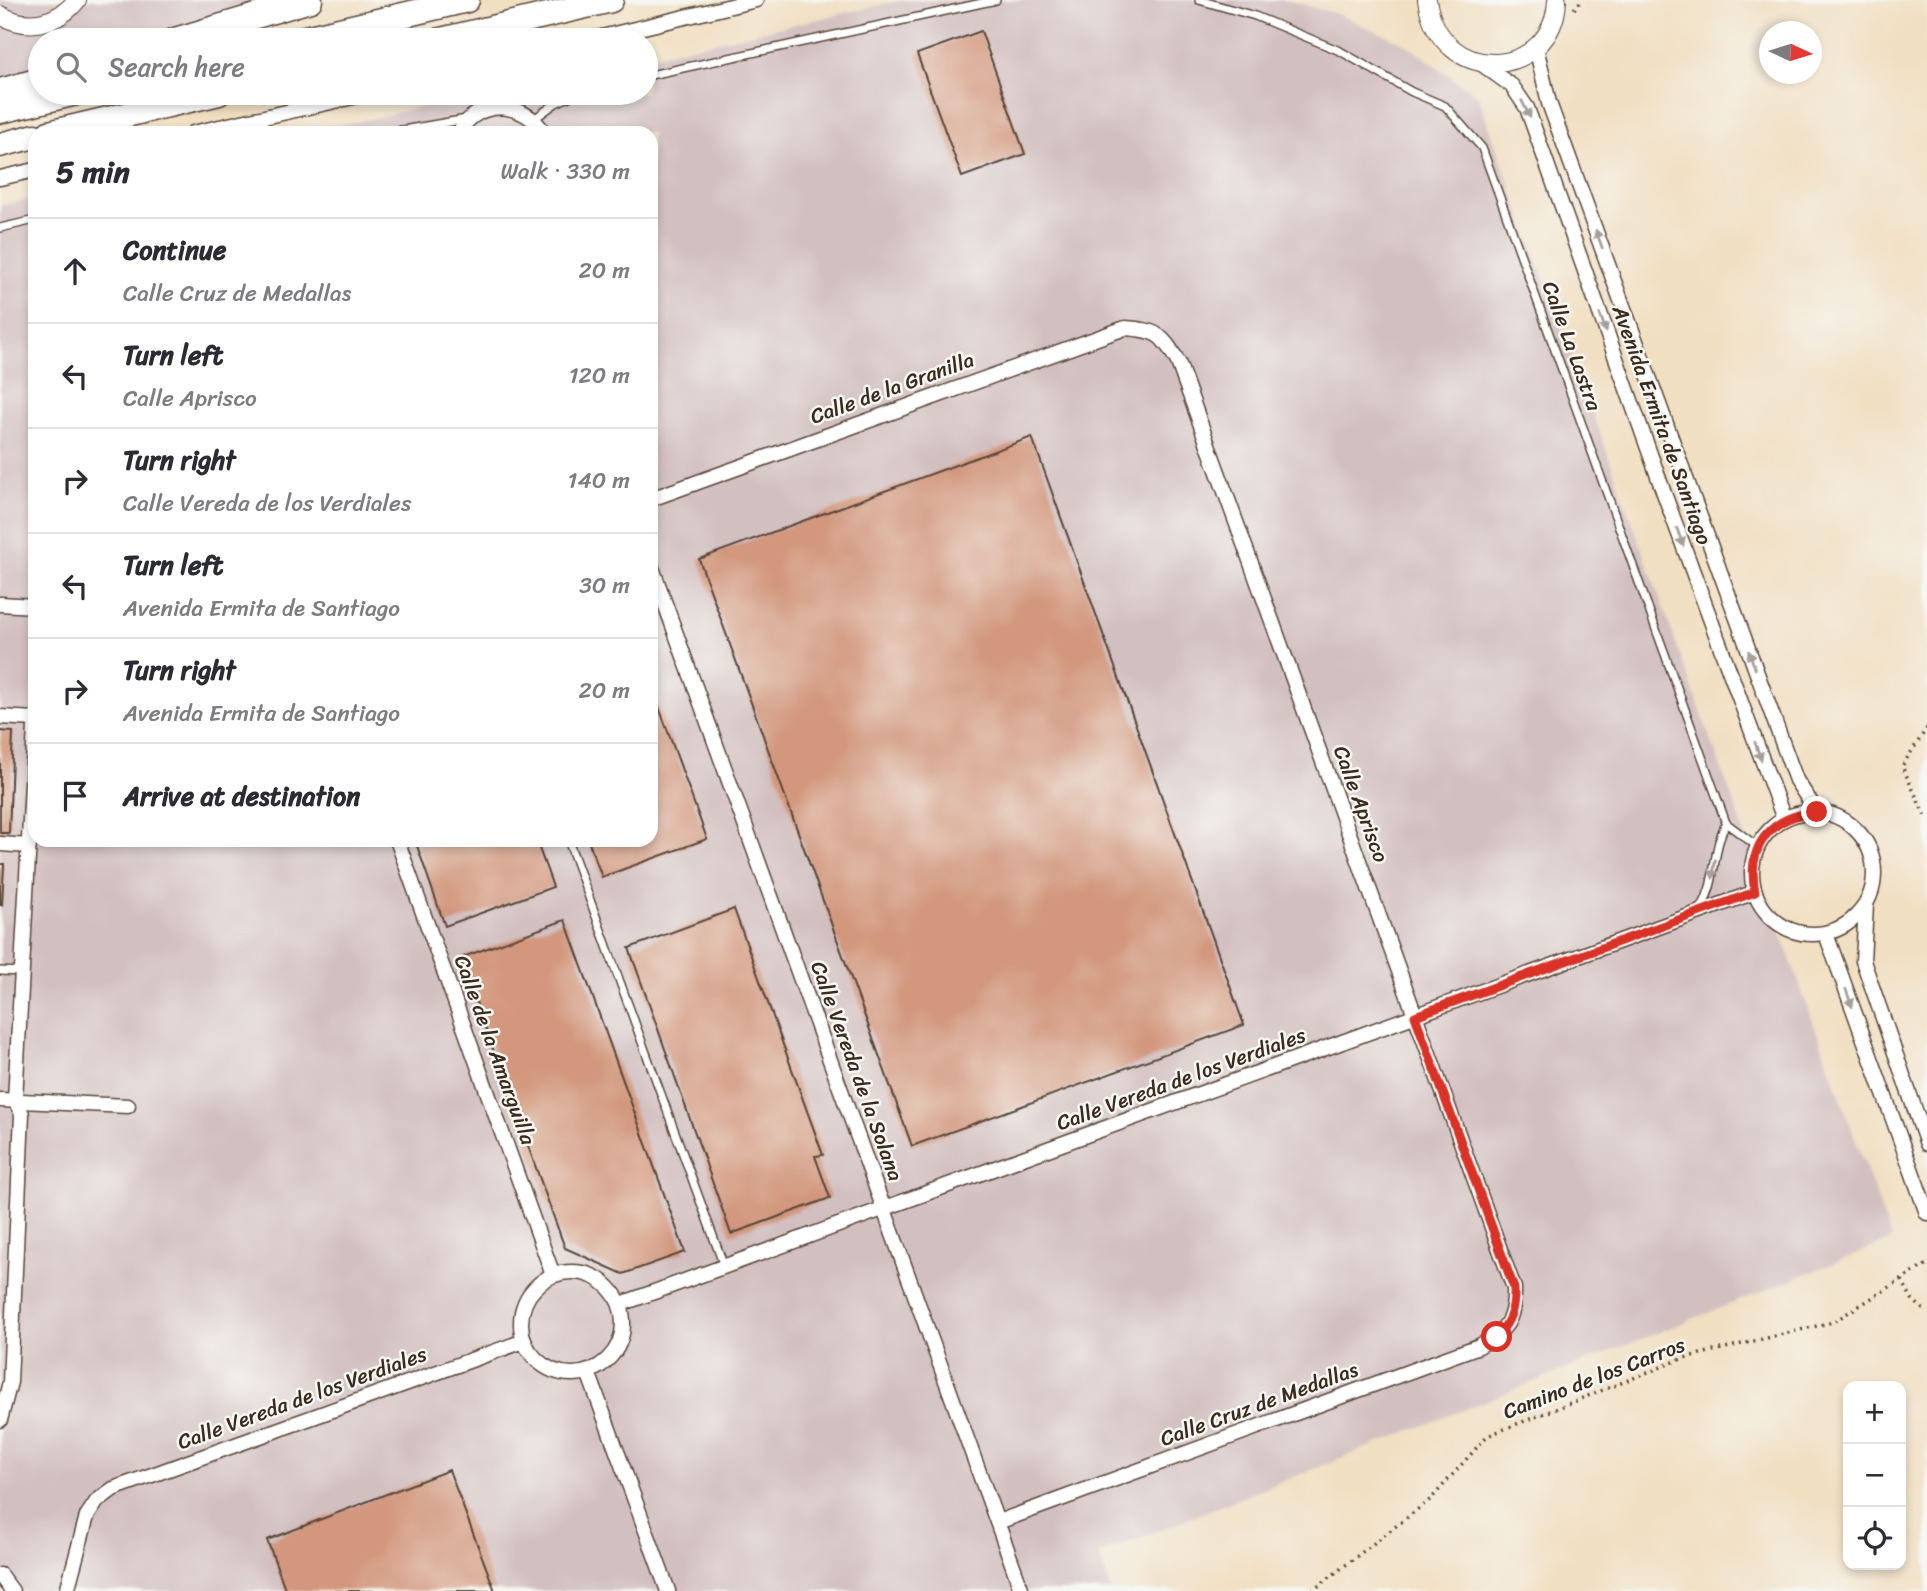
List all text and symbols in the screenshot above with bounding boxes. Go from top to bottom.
north arrow [1759,21,1822,84]
search box [28,28,658,105]
text: Search here [108,44,245,90]
icon: search [52,48,90,86]
one-way arrow [1519,100,1531,120]
text: 5 min [56,145,130,199]
text: Walk · 330 m [500,151,630,192]
text: Continue [123,227,226,273]
one-way arrow [1593,228,1604,249]
text: 20 m [579,250,630,291]
icon: ahead [56,252,94,290]
text: Calle Cruz de Medallas [123,273,351,314]
street label: Calle La Lastra [1531,276,1613,417]
street label: Avenida Ermita de Santiago [1601,299,1723,551]
one-way arrow [1598,313,1609,334]
text: Turn left [123,332,223,378]
street label: Calle de la Granilla [804,340,980,435]
text: 120 m [569,355,630,396]
icon: left [56,357,94,395]
text: Calle Aprisco [123,378,257,419]
text: Turn right [123,437,236,483]
text: 140 m [568,460,630,501]
icon: right [56,462,94,500]
text: Calle Vereda de los Verdiales [123,483,412,524]
one-way arrow [1675,527,1686,548]
text: Turn left [123,542,223,588]
text: 30 m [579,565,630,606]
icon: left [56,567,94,605]
text: Avenida Ermita de Santiago [123,588,400,629]
text: Turn right [123,647,236,693]
one-way arrow [1746,649,1757,670]
text: 20 m [579,670,630,711]
icon: right [56,672,94,710]
text: Avenida Ermita de Santiago [123,693,400,734]
street label: Calle Aprisco [1322,740,1400,868]
one-way arrow [1753,740,1764,761]
text: Arrive at destination [123,773,360,819]
icon: arrive [56,777,94,815]
route end [1801,796,1832,827]
one-way arrow [1708,858,1719,880]
street label: Calle de la Amarguilla [443,950,547,1151]
street label: Calle Vereda de la Solana [800,956,915,1187]
one-way arrow [1844,987,1855,1008]
street label: Calle Vereda de los Verdiales [1051,1016,1312,1142]
route start [1481,1321,1512,1352]
street label: Camino de los Carros [1497,1326,1691,1430]
street label: Calle Vereda de los Verdiales [172,1335,433,1461]
street label: Calle Cruz de Medallas [1155,1350,1364,1457]
map controls [1843,1381,1906,1570]
button: + [1843,1381,1906,1444]
button: − [1843,1444,1906,1507]
button: locate [1843,1507,1906,1570]

